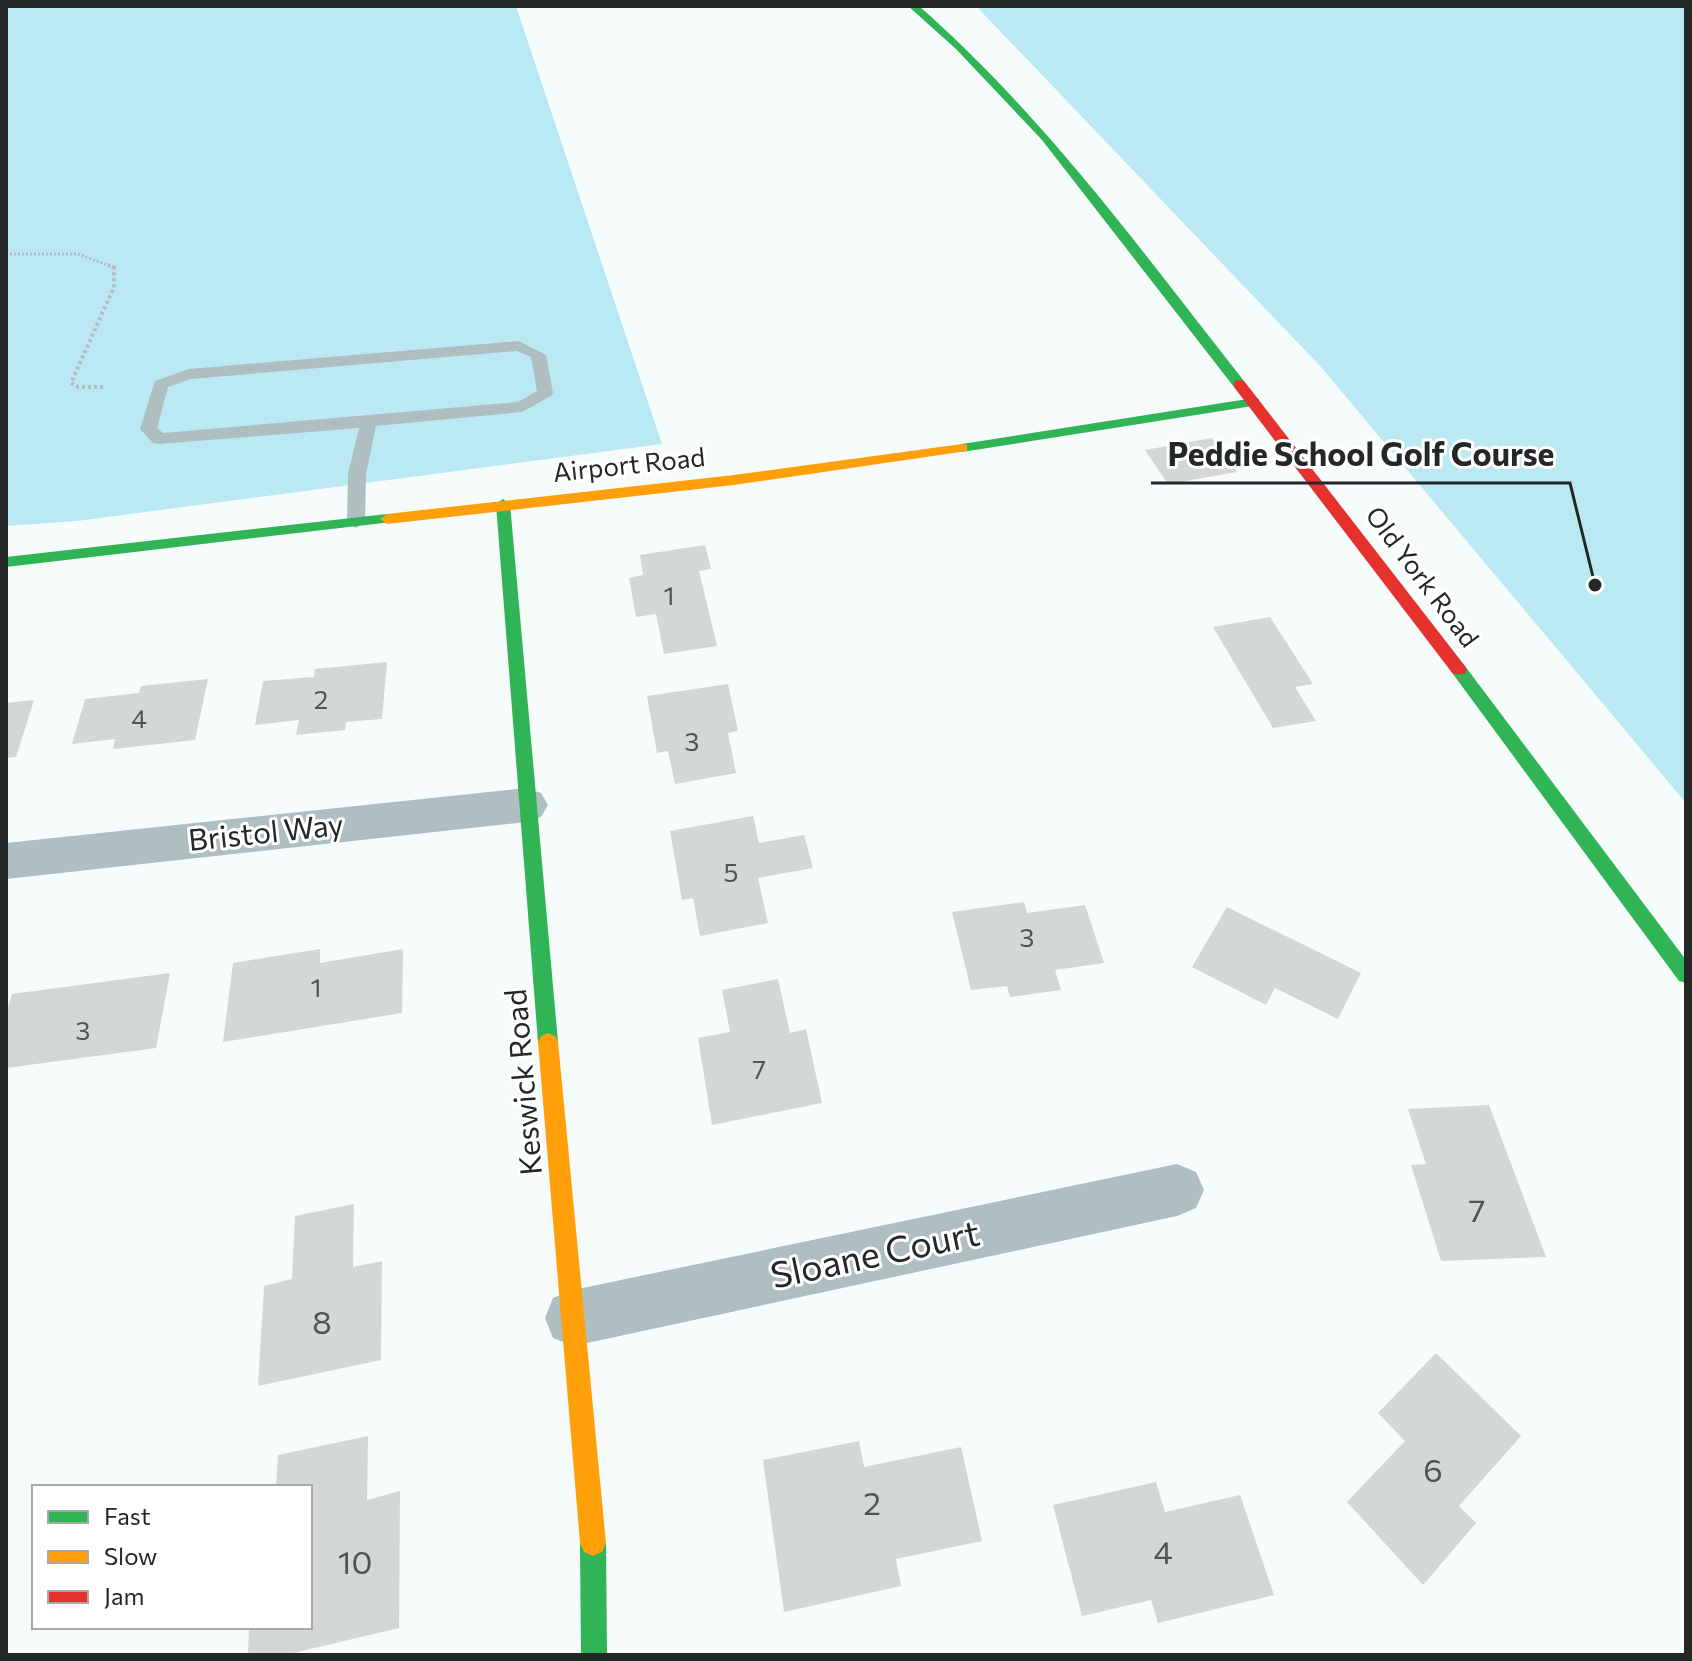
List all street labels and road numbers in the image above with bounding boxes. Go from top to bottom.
street label: Airport Road [551,440,706,487]
street label: Old York Road [1360,500,1486,653]
street label: Bristol Way [186,804,345,857]
street label: Keswick Road [495,988,548,1177]
street label: Sloane Court [766,1208,983,1296]

